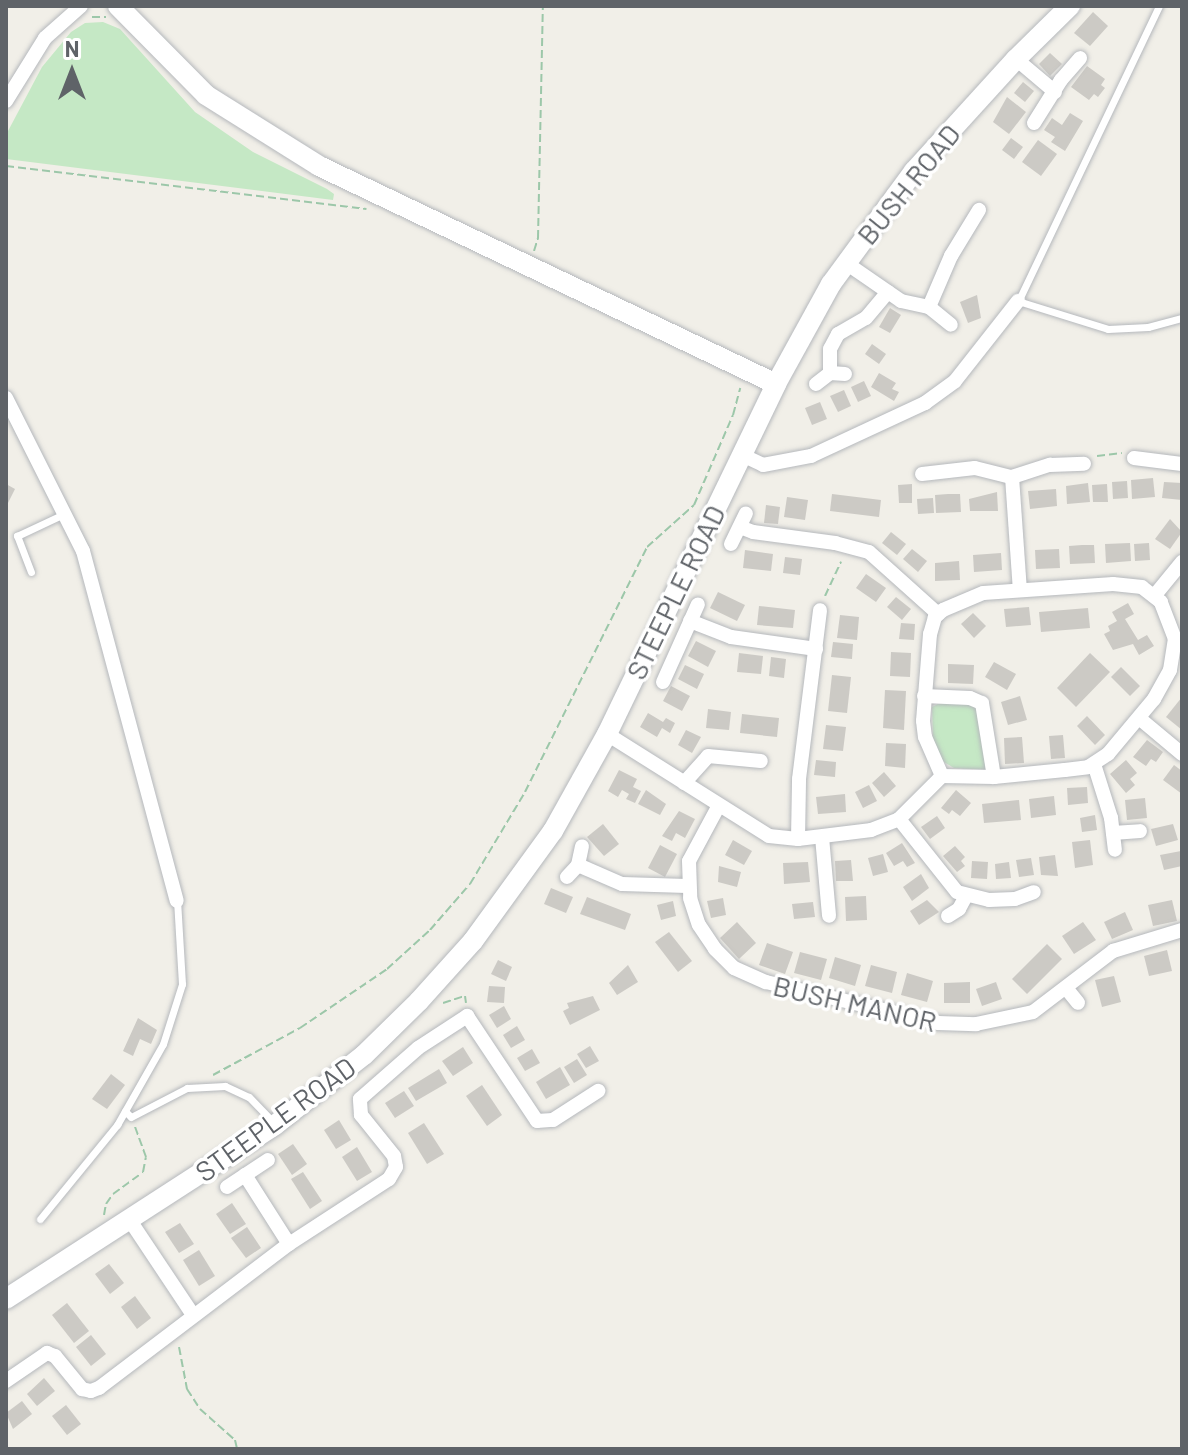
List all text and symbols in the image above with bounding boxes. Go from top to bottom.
north arrow [32,32,112,112]
text: N [65,35,79,61]
street label: BUSH ROAD [849,117,967,251]
street label: STEEPLE ROAD [618,500,732,684]
street label: BUSH MANOR [770,968,940,1038]
street label: STEEPLE ROAD [189,1050,361,1188]

